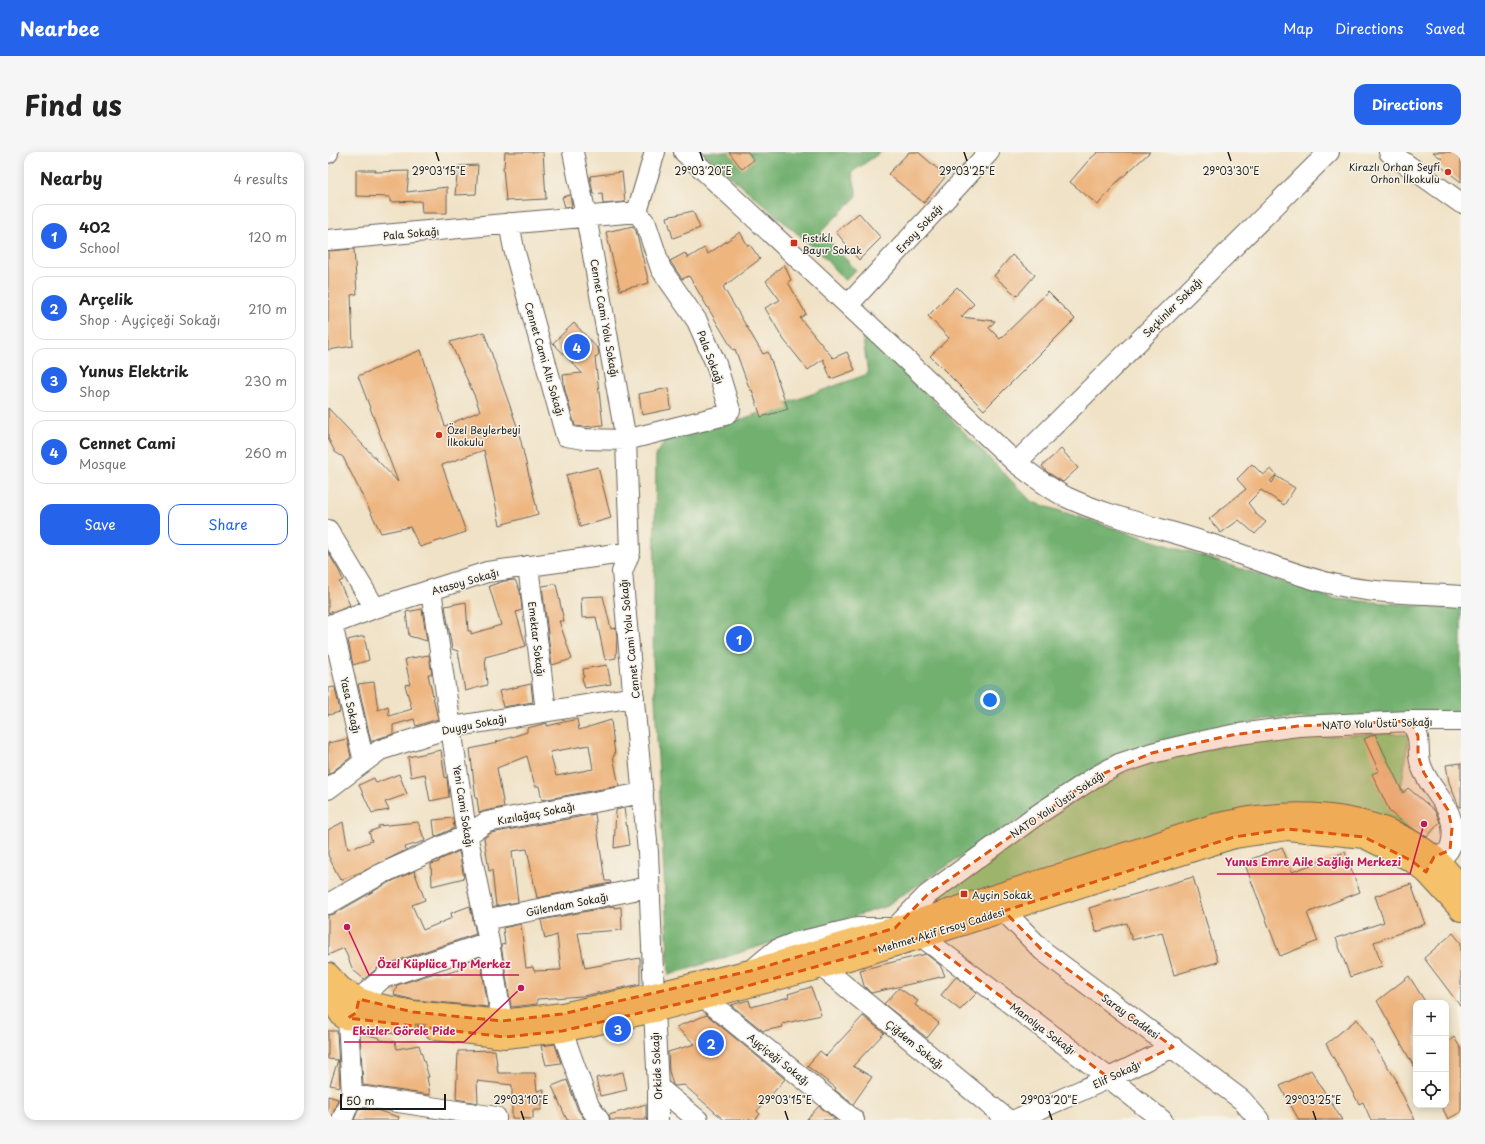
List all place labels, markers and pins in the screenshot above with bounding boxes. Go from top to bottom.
place label: Kirazlı Orhan Seyfi Orhon İlkokulu [1349,159,1440,186]
marker: Kirazlı Orhan Seyfi Orhon İlkokulu [1443,167,1453,177]
place label: Fıstıklı Bayır Sokak [802,230,862,257]
marker: Fıstıklı Bayır Sokak [789,238,799,248]
pin: 4 [564,332,590,362]
place label: Özel Beylerbeyi İlkokulu [447,422,521,449]
marker: Özel Beylerbeyi İlkokulu [434,430,444,440]
pin: 1 [726,624,752,654]
callout: Yunus Emre Aile Sağlığı Merkezi [1217,851,1410,874]
place label: Ayçin Sokak [972,887,1033,903]
marker: Ayçin Sokak [959,889,969,899]
callout: Özel Küplüce Tıp Merkez [369,952,519,975]
pin: 3 [605,1014,631,1044]
callout: Ekizler Görele Pide [344,1019,464,1042]
pin: 2 [698,1028,724,1058]

